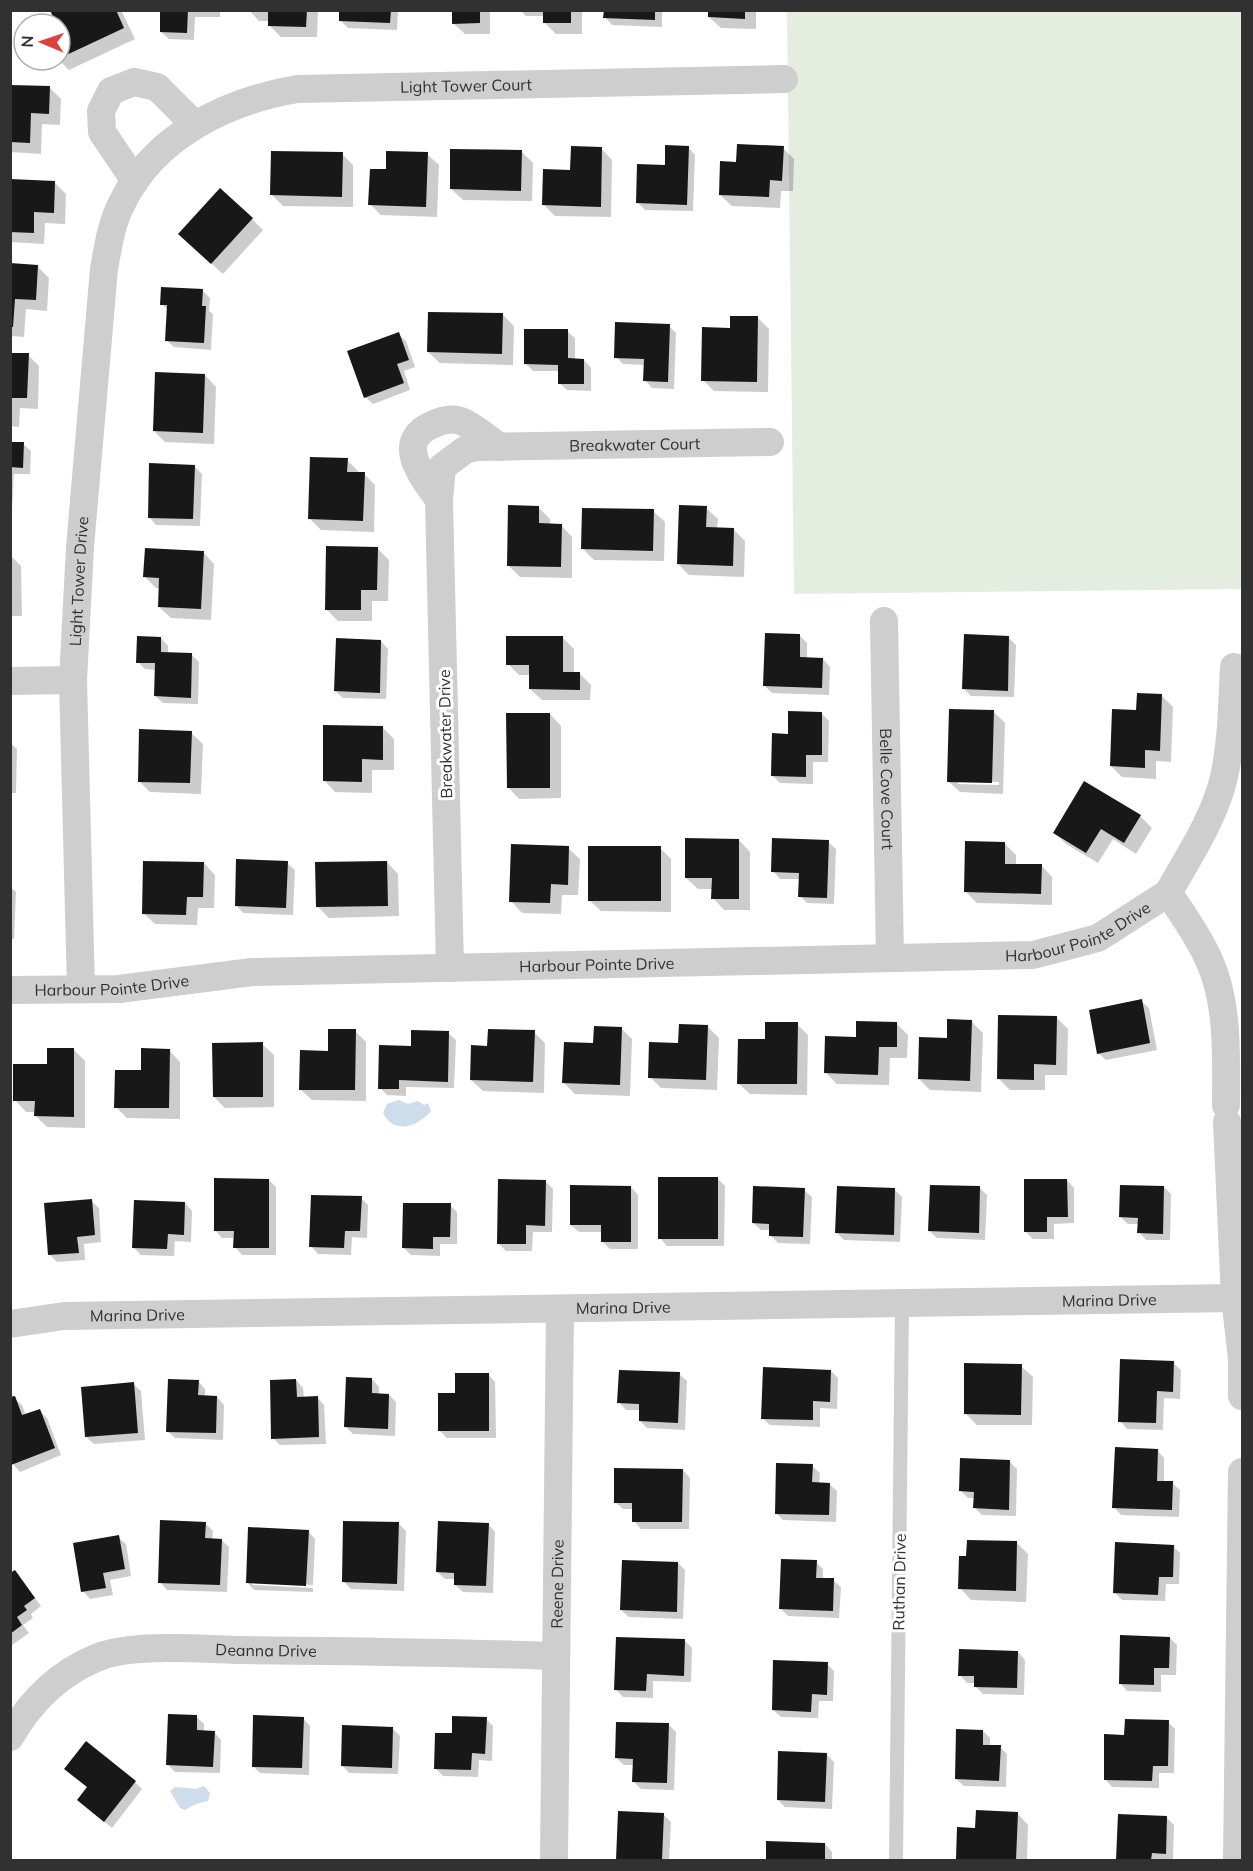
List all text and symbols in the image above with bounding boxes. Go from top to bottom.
north arrow [12,12,72,72]
text: N [17,35,37,48]
street label: Light Tower Court [400,74,533,97]
street label: Breakwater Court [569,433,701,455]
street label: Light Tower Drive [65,516,93,647]
street label: Breakwater Drive [434,669,456,799]
street label: Belle Cove Court [876,728,898,850]
street label: Harbour Pointe Drive [1005,897,1154,966]
street label: Harbour Pointe Drive [519,953,675,976]
street label: Harbour Pointe Drive [34,970,190,1000]
street label: Marina Drive [1062,1289,1157,1311]
street label: Marina Drive [576,1297,671,1318]
street label: Marina Drive [90,1304,185,1326]
street label: Ruthan Drive [888,1533,910,1631]
street label: Reene Drive [547,1539,567,1629]
street label: Deanna Drive [215,1639,317,1661]

